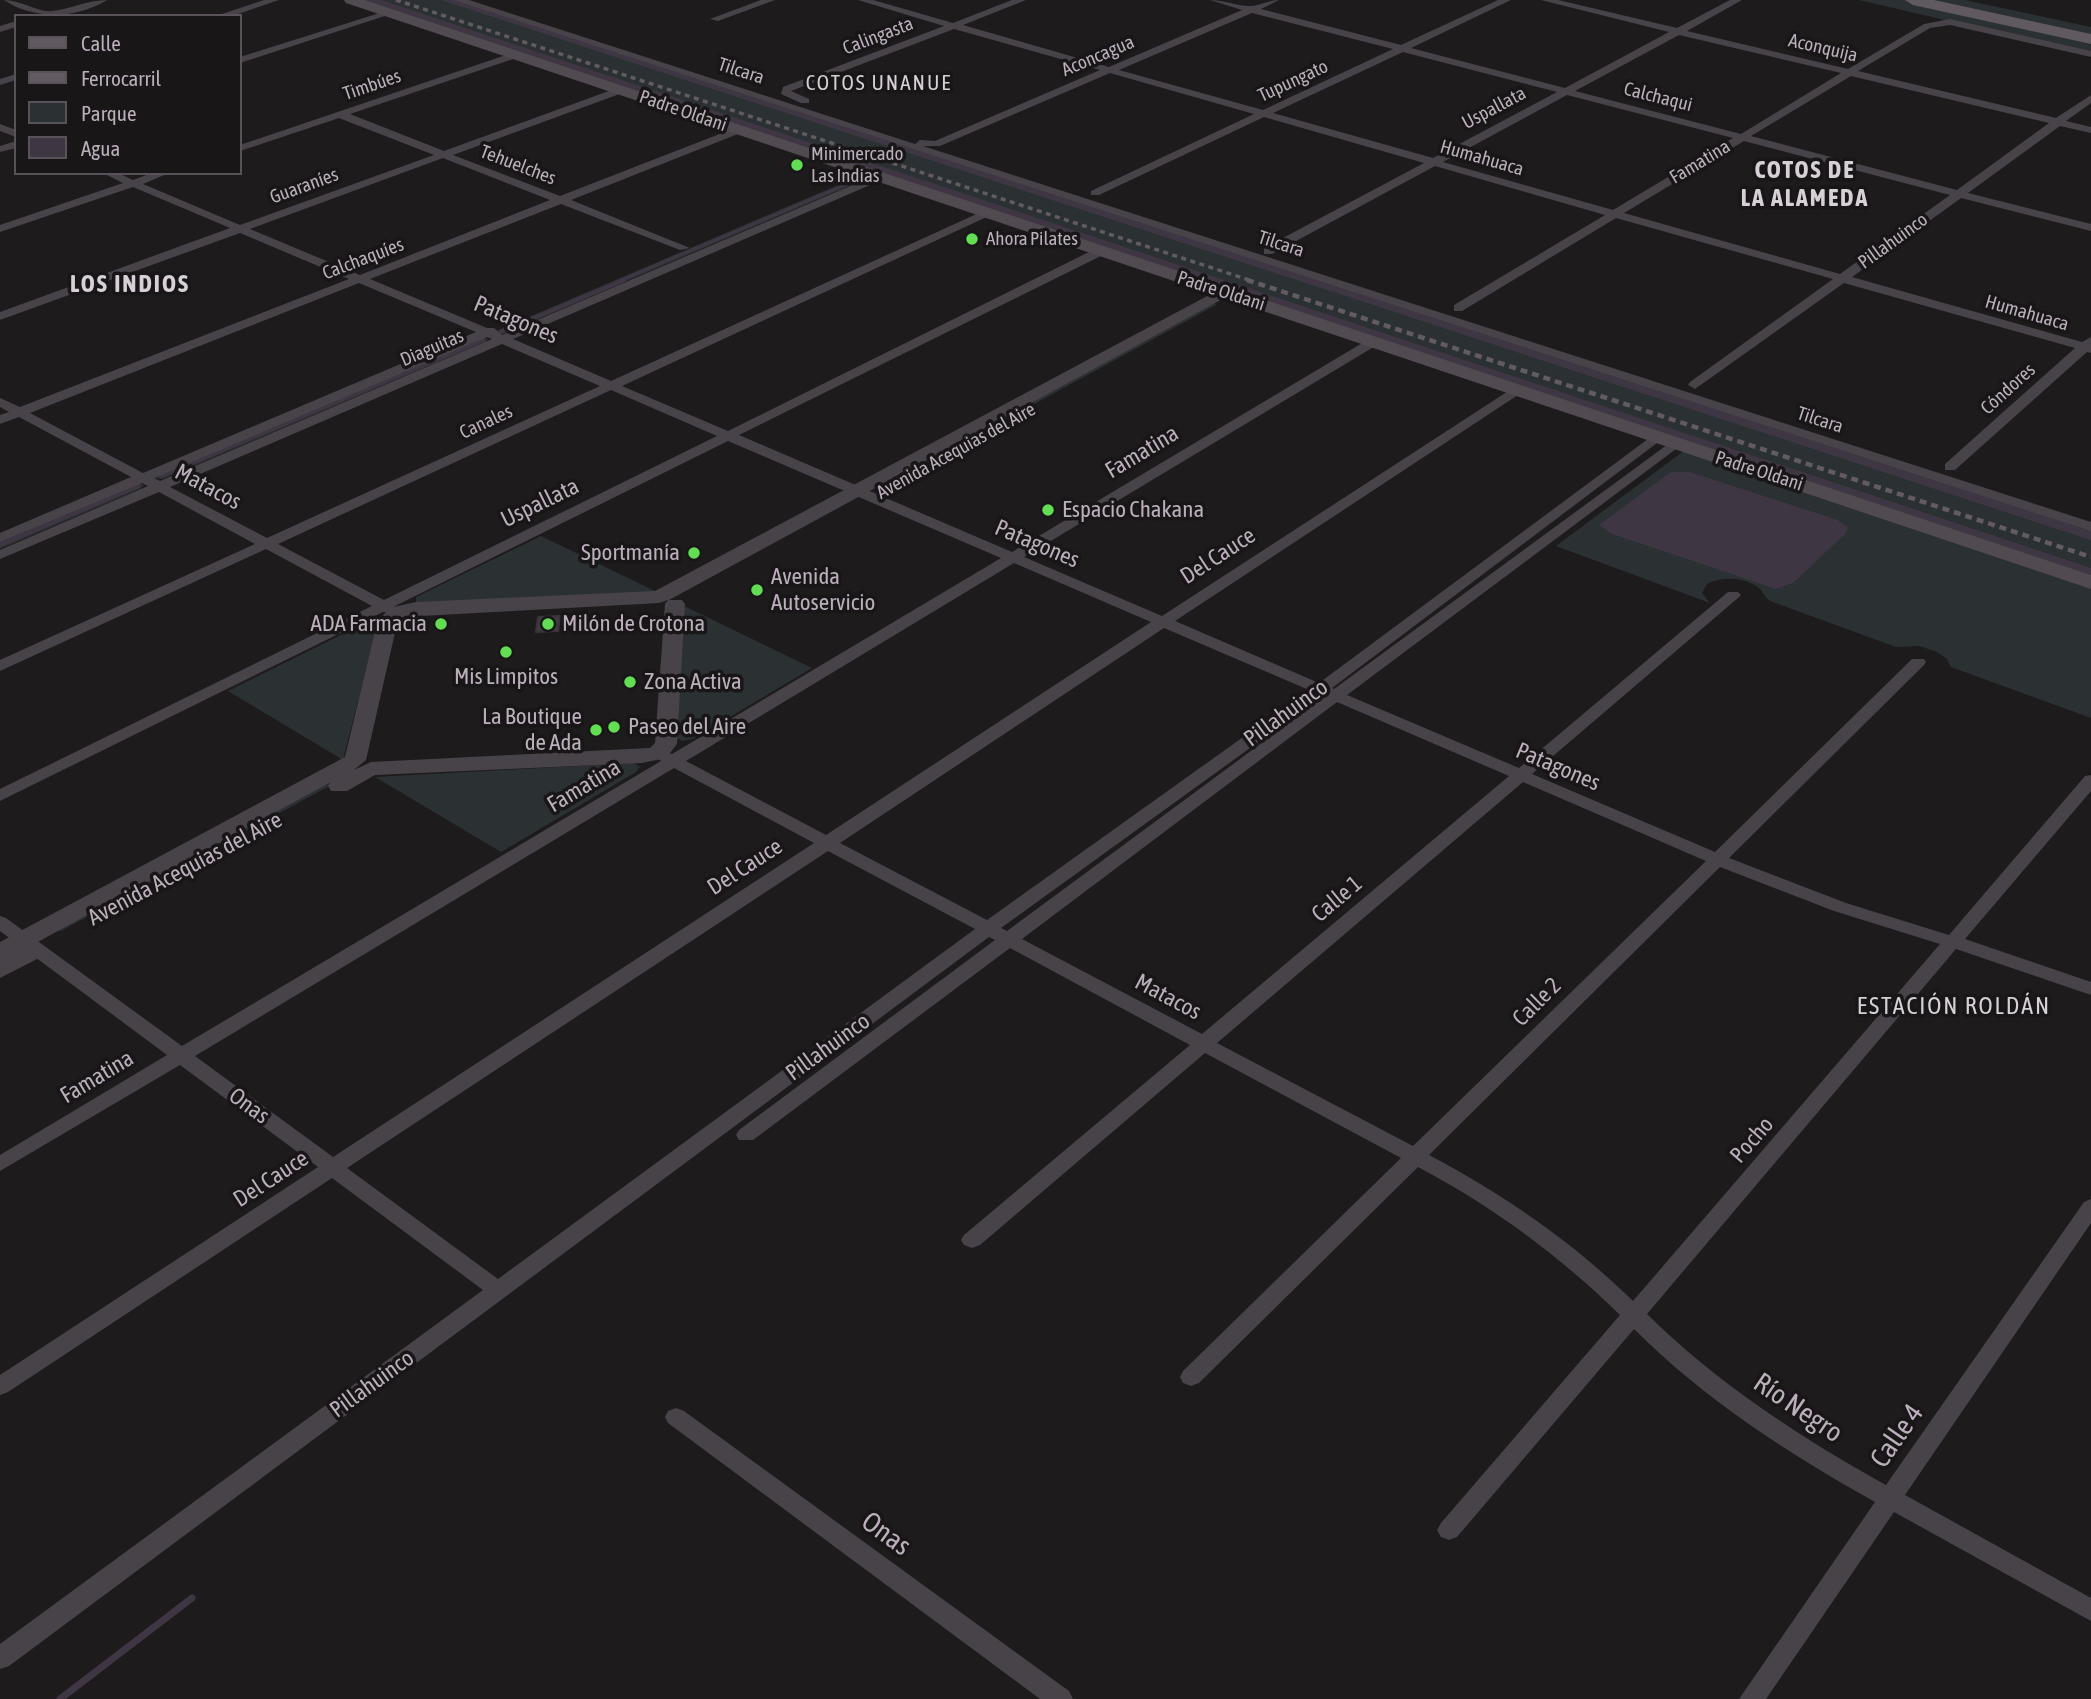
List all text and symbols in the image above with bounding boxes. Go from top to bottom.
street label: Calingasta [840,12,916,60]
legend [14,14,242,175]
street label: Aconquija [1786,29,1860,67]
text: Calle [81,31,121,55]
street label: Aconcagua [1058,31,1138,81]
street label: Tilcara [715,53,767,89]
street label: Tupungato [1254,55,1332,107]
street label: Timbúes [340,65,404,105]
text: Ferrocarril [81,66,161,90]
district label: COTOS UNANUE [807,70,951,96]
street label: Calchaqui [1621,77,1695,117]
street label: Uspallata [1458,82,1530,134]
street label: Padre Oldani [636,85,730,137]
text: Parque [81,101,136,125]
street label: Humahuaca [1438,135,1526,181]
street label: Famatina [1666,135,1734,189]
text: Agua [81,136,120,160]
street label: Tehuelches [477,140,559,190]
place label: Minimercado Las Indias [811,143,903,187]
district label: COTOS DE LA ALAMEDA [1742,156,1868,212]
marker: Minimercado Las Indias [789,157,805,173]
street label: Guaraníes [267,163,341,209]
street label: Pillahuinco [1854,208,1932,274]
street label: Tilcara [1255,226,1307,262]
place label: Ahora Pilates [986,228,1078,250]
marker: Ahora Pilates [964,231,980,247]
street label: Calchaquíes [319,233,407,285]
street label: Padre Oldani [1174,266,1268,316]
district label: LOS INDIOS [71,270,189,298]
street label: Patagones [470,290,562,350]
street label: Humahuaca [1983,290,2071,336]
street label: Diaguitas [397,324,467,372]
street label: Cóndores [1976,359,2040,419]
street label: Avenida Acequias del Aire [872,398,1040,504]
street label: Canales [456,400,516,444]
street label: Tilcara [1794,402,1846,438]
street label: Famatina [1100,419,1184,485]
street label: Padre Oldani [1712,446,1806,496]
street label: Matacos [170,458,246,516]
street label: Uspallata [496,472,584,534]
place label: Espacio Chakana [1062,496,1204,524]
marker: Espacio Chakana [1040,502,1056,518]
street label: Patagones [991,514,1083,574]
street label: Del Cauce [1175,522,1261,590]
place label: Sportmanía [581,539,680,567]
marker: Sportmanía [686,545,702,561]
place label: Avenida Autoservicio [771,563,875,617]
marker: Avenida Autoservicio [749,582,765,598]
place label: ADA Farmacia [310,610,427,638]
place label: Milón de Crotona [562,610,705,638]
marker: ADA Farmacia [433,616,449,632]
marker: Milón de Crotona [540,616,556,632]
marker: Mis Limpitos [498,644,514,660]
place label: Mis Limpitos [454,663,558,691]
place label: Zona Activa [644,668,742,696]
street label: Pillahuinco [1239,673,1333,753]
marker: Zona Activa [622,674,638,690]
place label: La Boutique de Ada [482,703,582,757]
place label: Paseo del Aire [628,713,746,741]
marker: Paseo del Aire [606,719,622,735]
marker: La Boutique de Ada [588,722,604,738]
street label: Patagones [1512,737,1604,797]
street label: Famatina [542,753,626,819]
street label: Avenida Acequias del Aire [83,806,287,932]
street label: Del Cauce [702,833,788,901]
street label: Calle 1 [1306,870,1368,928]
street label: Matacos [1130,968,1206,1026]
street label: Calle 2 [1507,972,1567,1032]
district label: ESTACIÓN ROLDÁN [1859,992,2049,1020]
street label: Pillahuinco [781,1007,875,1087]
street label: Famatina [55,1044,139,1110]
street label: Onas [223,1082,275,1130]
street label: Pocho [1724,1111,1780,1169]
street label: Del Cauce [228,1145,314,1213]
street label: Pillahuinco [325,1344,419,1424]
street label: Río Negro [1747,1366,1849,1450]
street label: Calle 4 [1863,1398,1931,1474]
street label: Onas [855,1505,917,1563]

